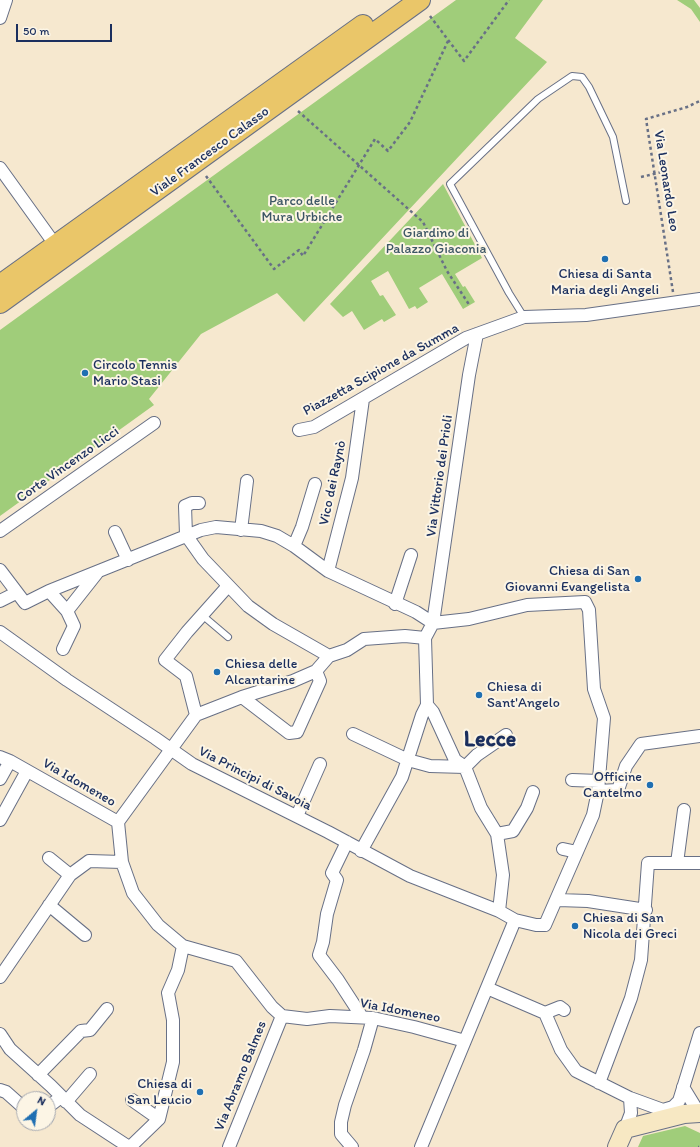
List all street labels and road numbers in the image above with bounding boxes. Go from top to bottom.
street label: Viale Francesco Calasso [147,103,273,201]
street label: Via Leonardo Leo [650,129,682,233]
street label: Piazzetta Scipione da Summa [300,320,462,420]
street label: Via Vittorio dei Prioli [423,414,457,538]
street label: Corte Vincenzo Licci [13,423,123,507]
street label: Vico dei Raynò [316,439,350,527]
street label: Via Principi di Savoia [196,743,314,815]
street label: Via Idomeneo [39,755,119,811]
street label: Via Idomeneo [358,995,442,1027]
street label: Via Abramo Balmes [211,1018,271,1134]

